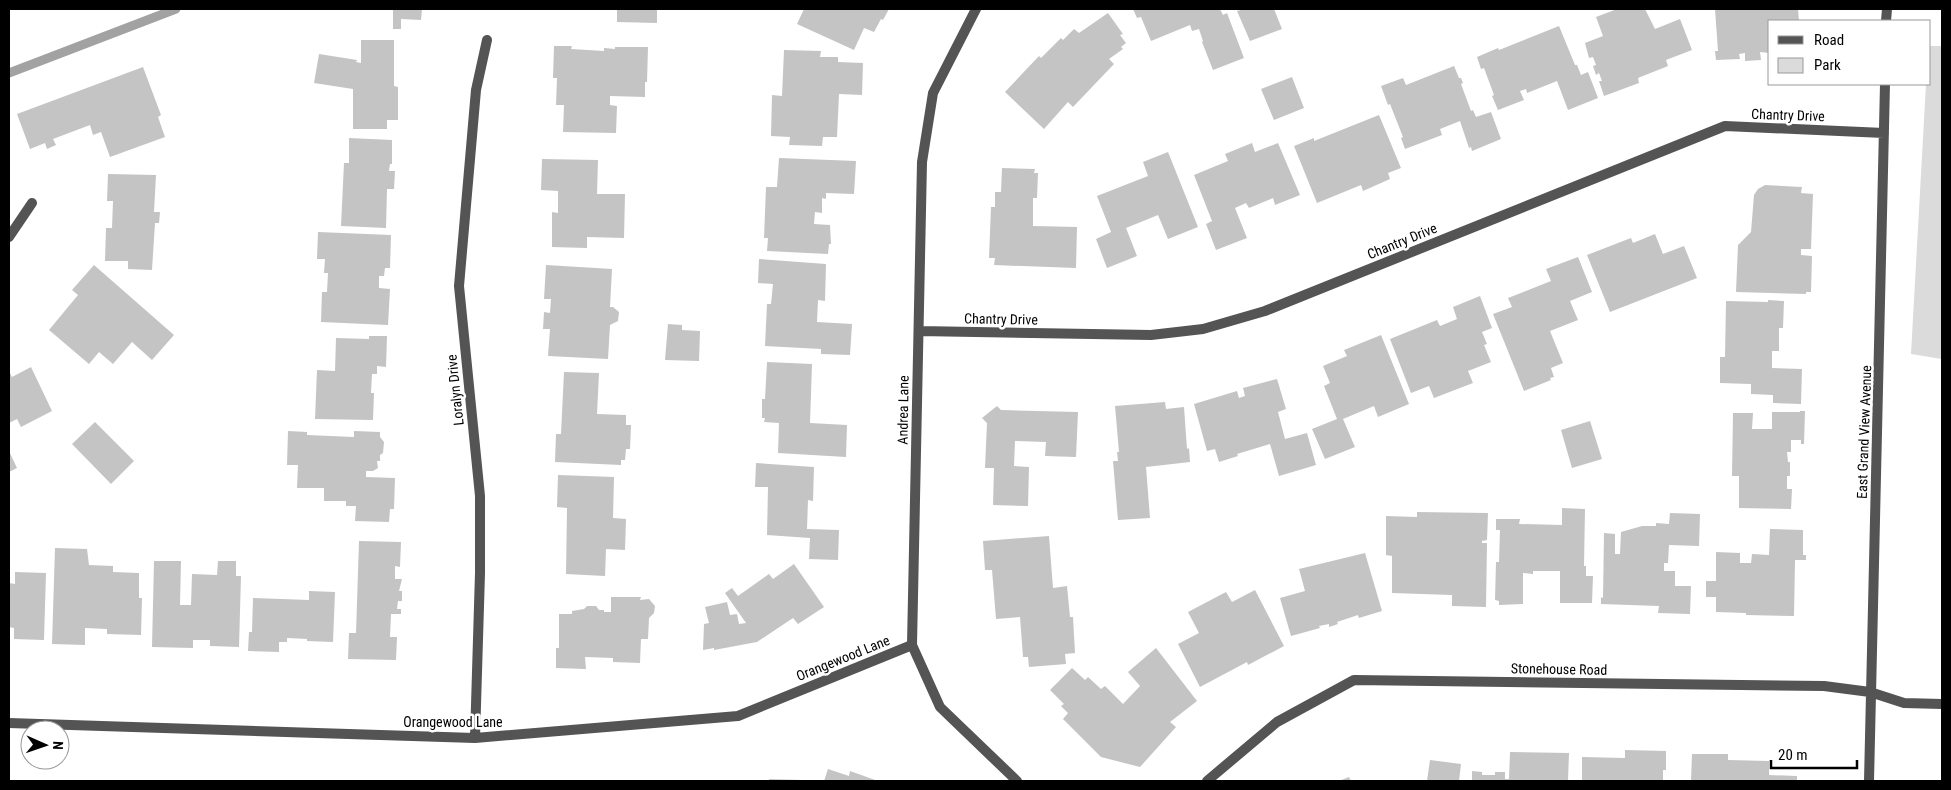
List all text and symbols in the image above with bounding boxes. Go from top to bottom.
legend [1768,20,1931,85]
text: Road [1814,31,1844,49]
text: Park [1814,56,1841,74]
street label: Chantry Drive [1751,106,1826,124]
street label: Chantry Drive [1365,220,1440,262]
street label: Chantry Drive [964,310,1038,328]
street label: Loralyn Drive [443,353,467,426]
street label: East Grand View Avenue [1854,365,1874,499]
street label: Andrea Lane [894,375,912,445]
street label: Orangewood Lane [794,632,892,684]
street label: Stonehouse Road [1511,660,1607,678]
street label: Orangewood Lane [403,714,503,730]
north arrow [20,720,70,770]
scale bar [1771,738,1857,770]
text: N [50,741,66,750]
text: 20 m [1778,746,1808,764]

